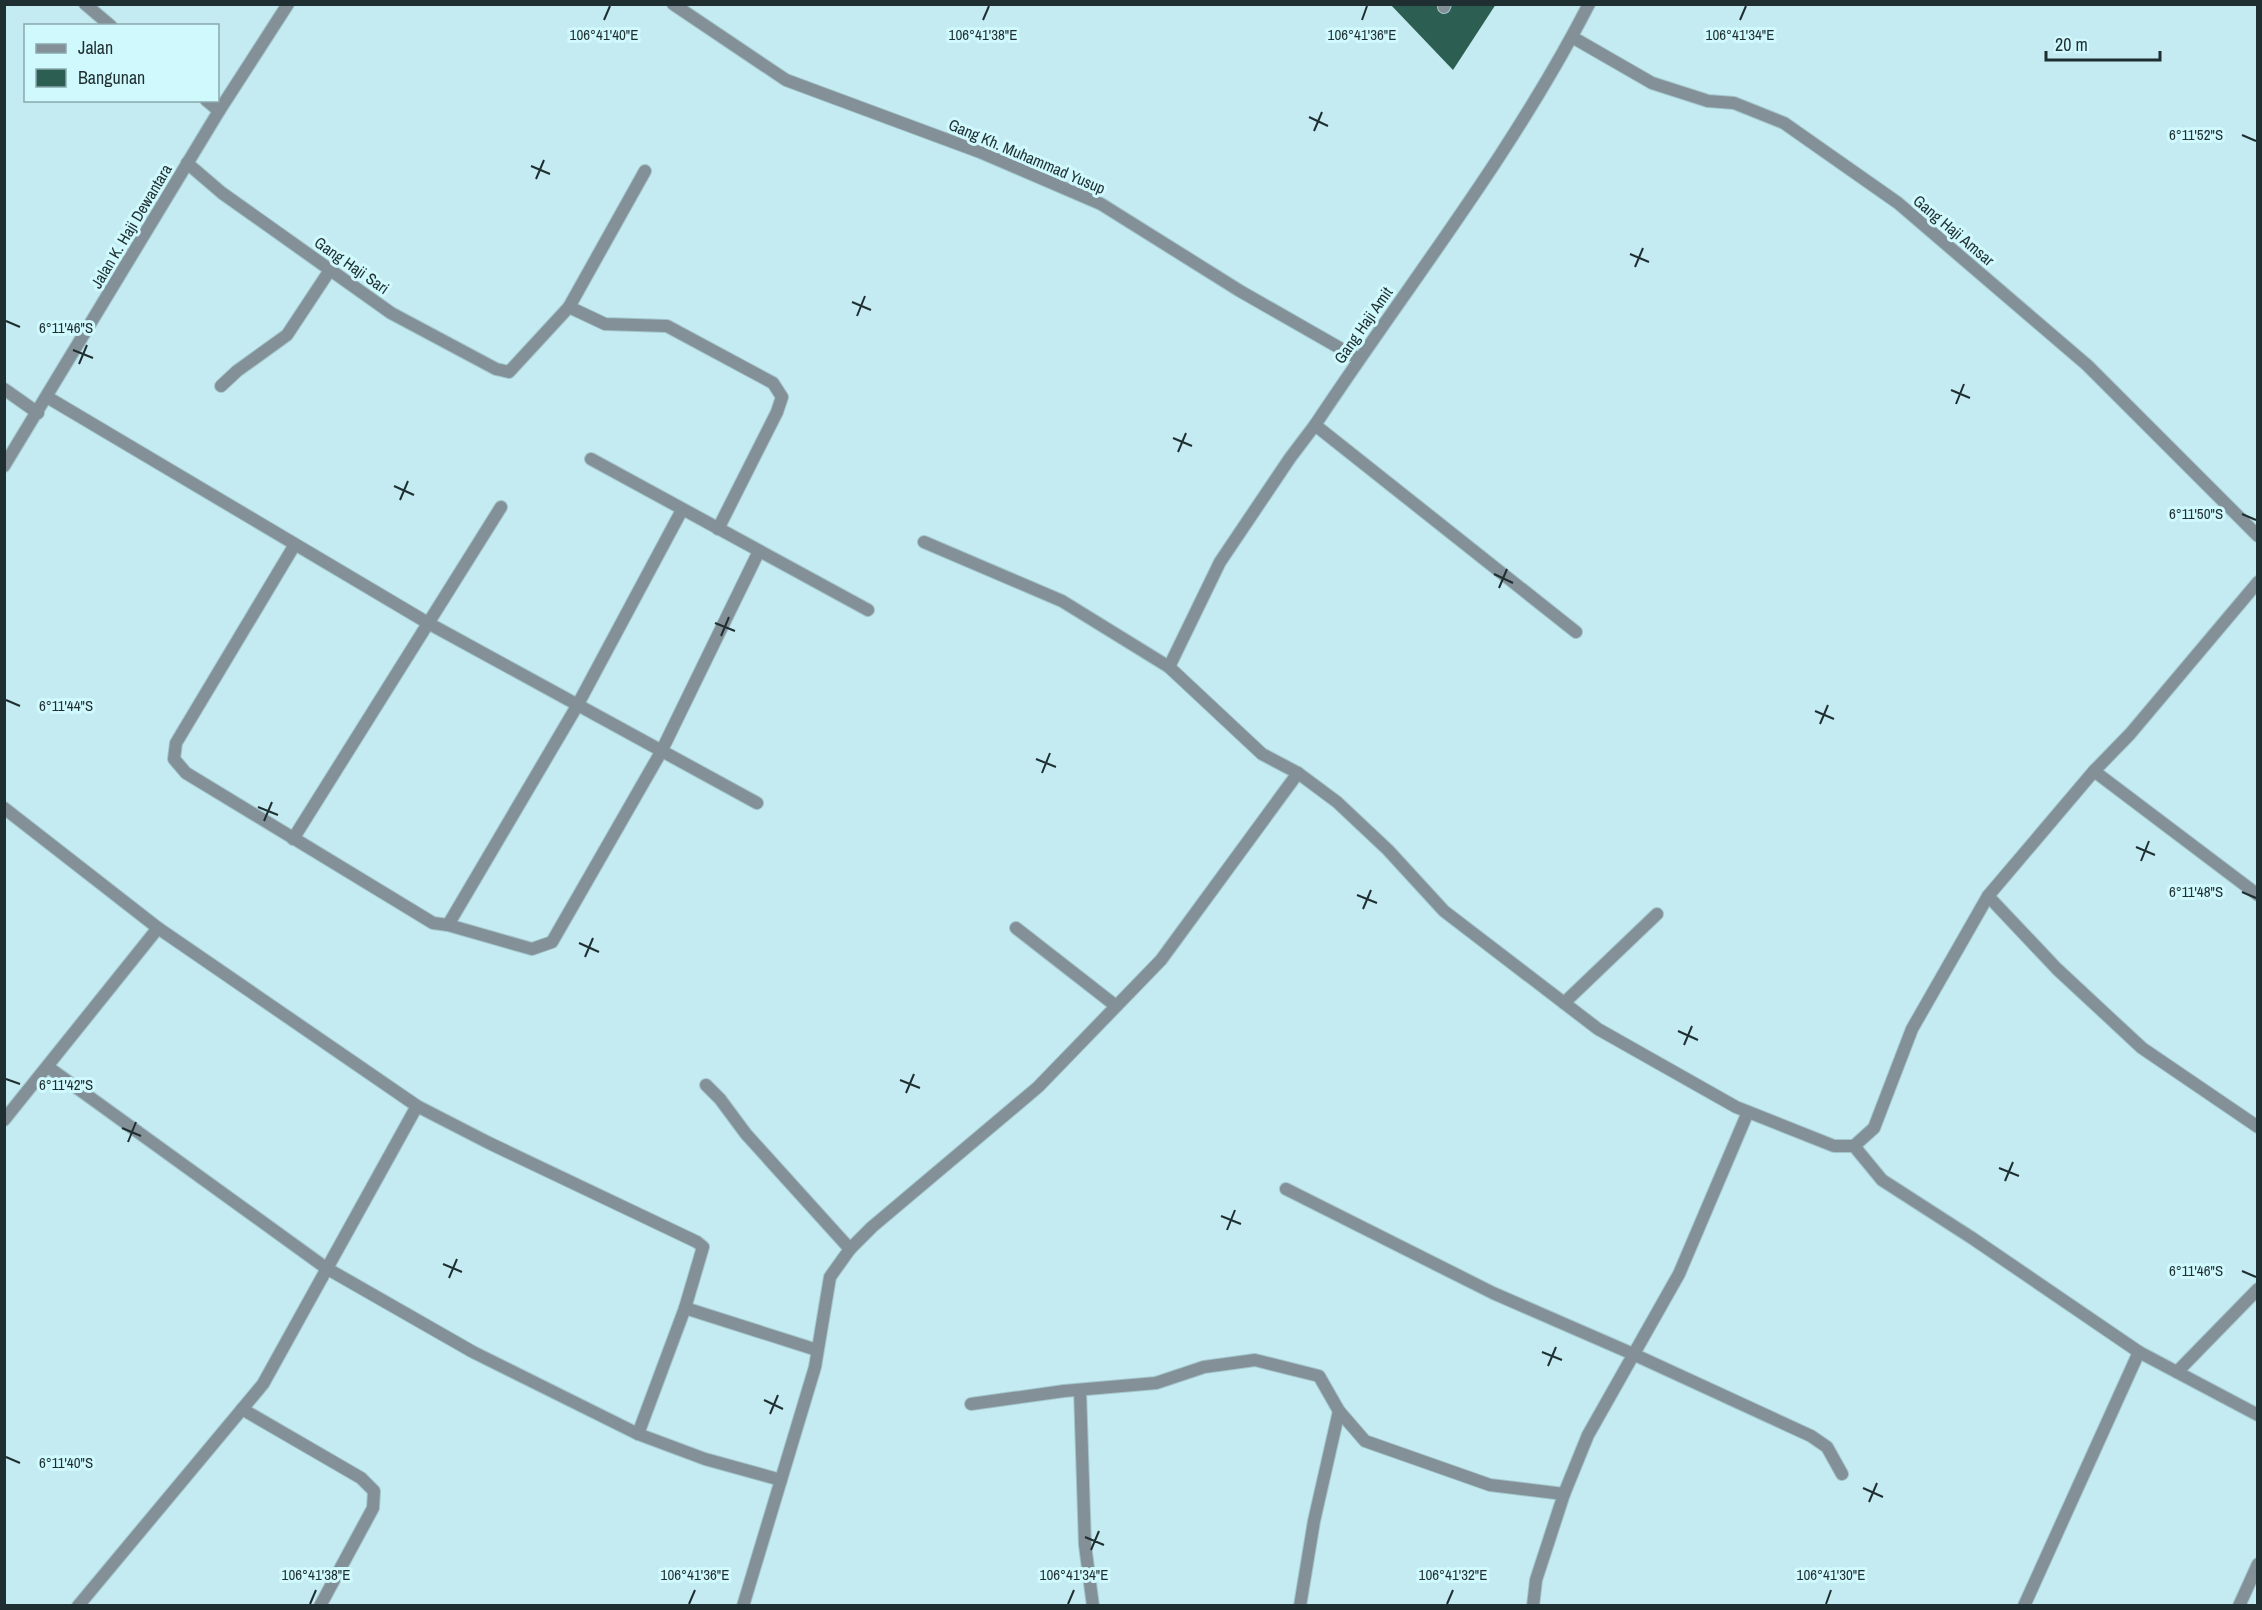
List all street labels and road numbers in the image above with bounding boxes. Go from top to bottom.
street label: Gang Kh. Muhammad Yusup [945,113,1109,199]
street label: Jalan K. Haji Dewantara [85,159,177,292]
street label: Gang Haji Amsar [1909,189,2000,271]
street label: Gang Haji Sari [310,231,394,299]
street label: Gang Haji Amit [1328,282,1398,368]

